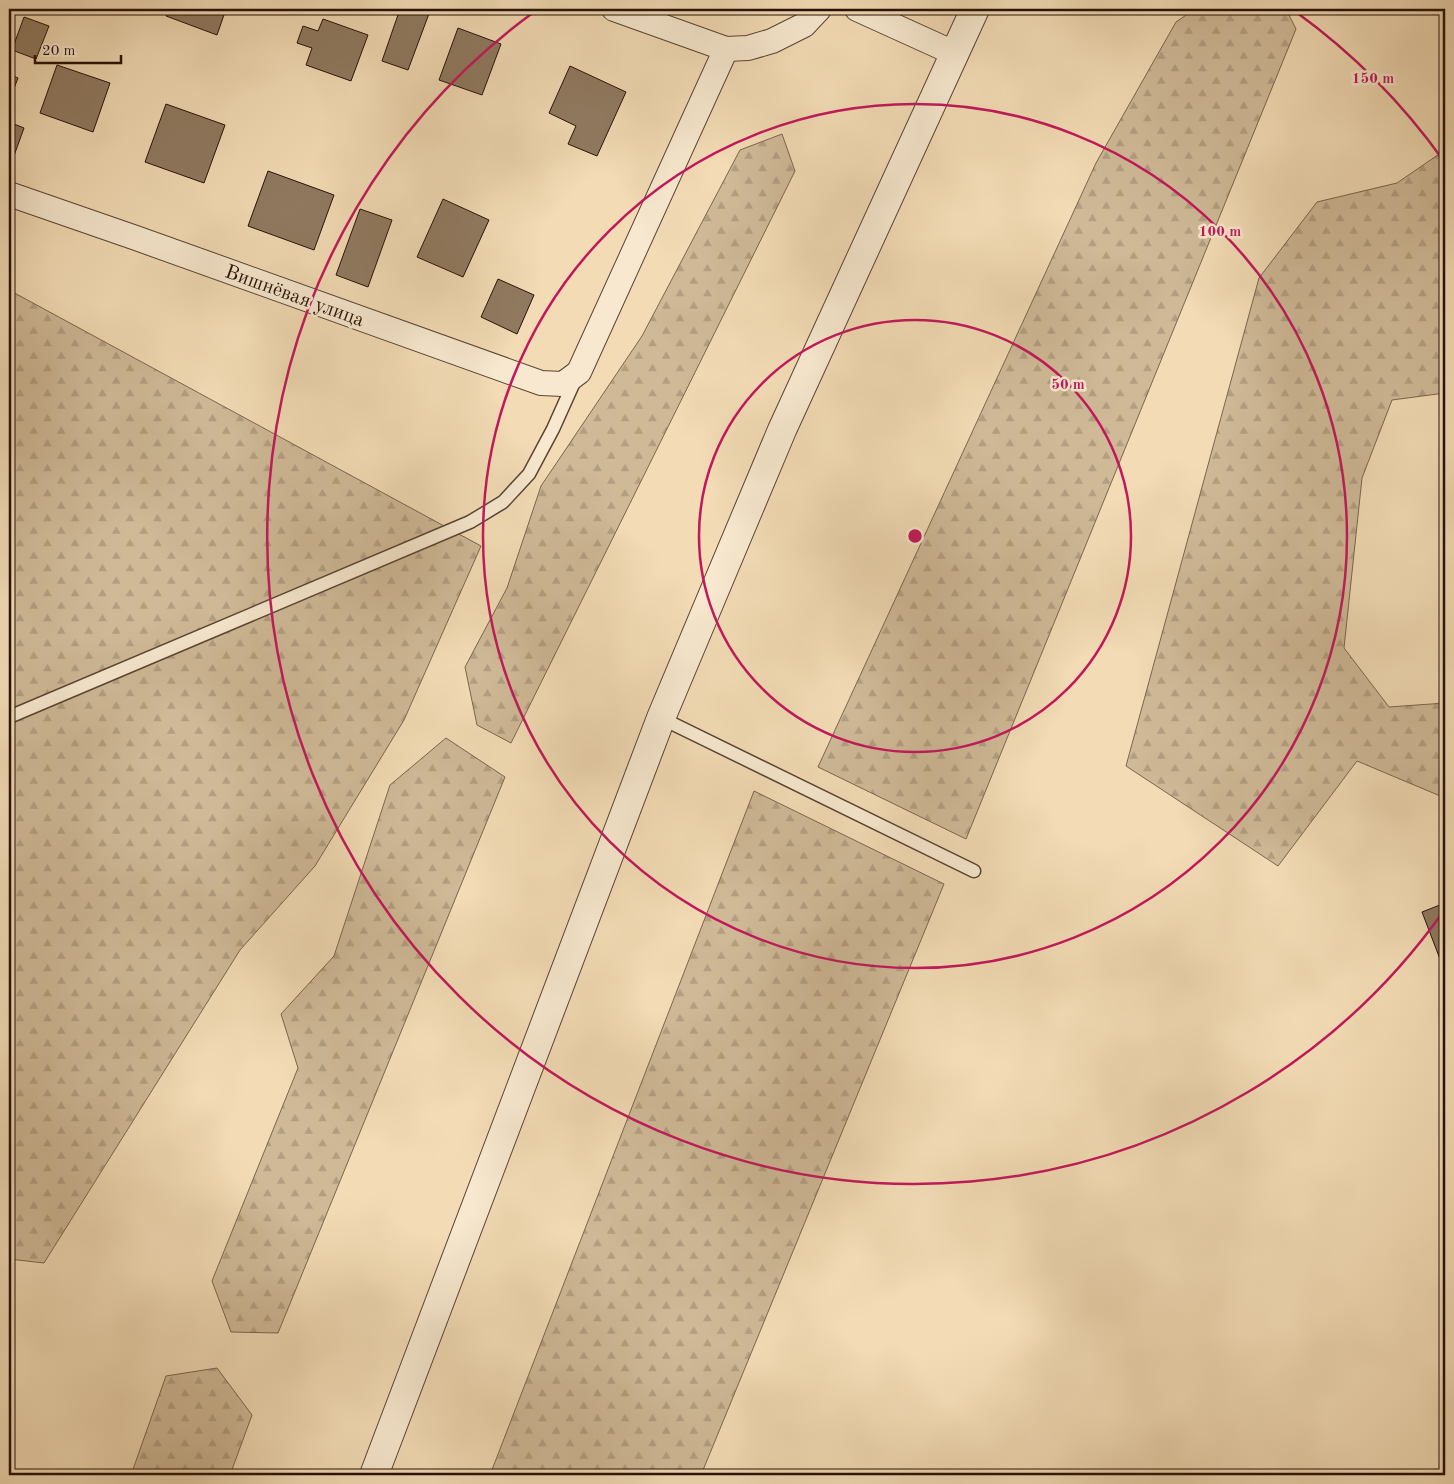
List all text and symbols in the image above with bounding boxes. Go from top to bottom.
scale bar [35,32,121,64]
text: 20 m [42,44,76,59]
text: 150 m [1352,72,1394,87]
text: 100 m [1199,225,1241,240]
street label: Вишнёвая улица [222,262,367,331]
text: 50 m [1051,378,1085,393]
centre of rings [906,527,924,545]

